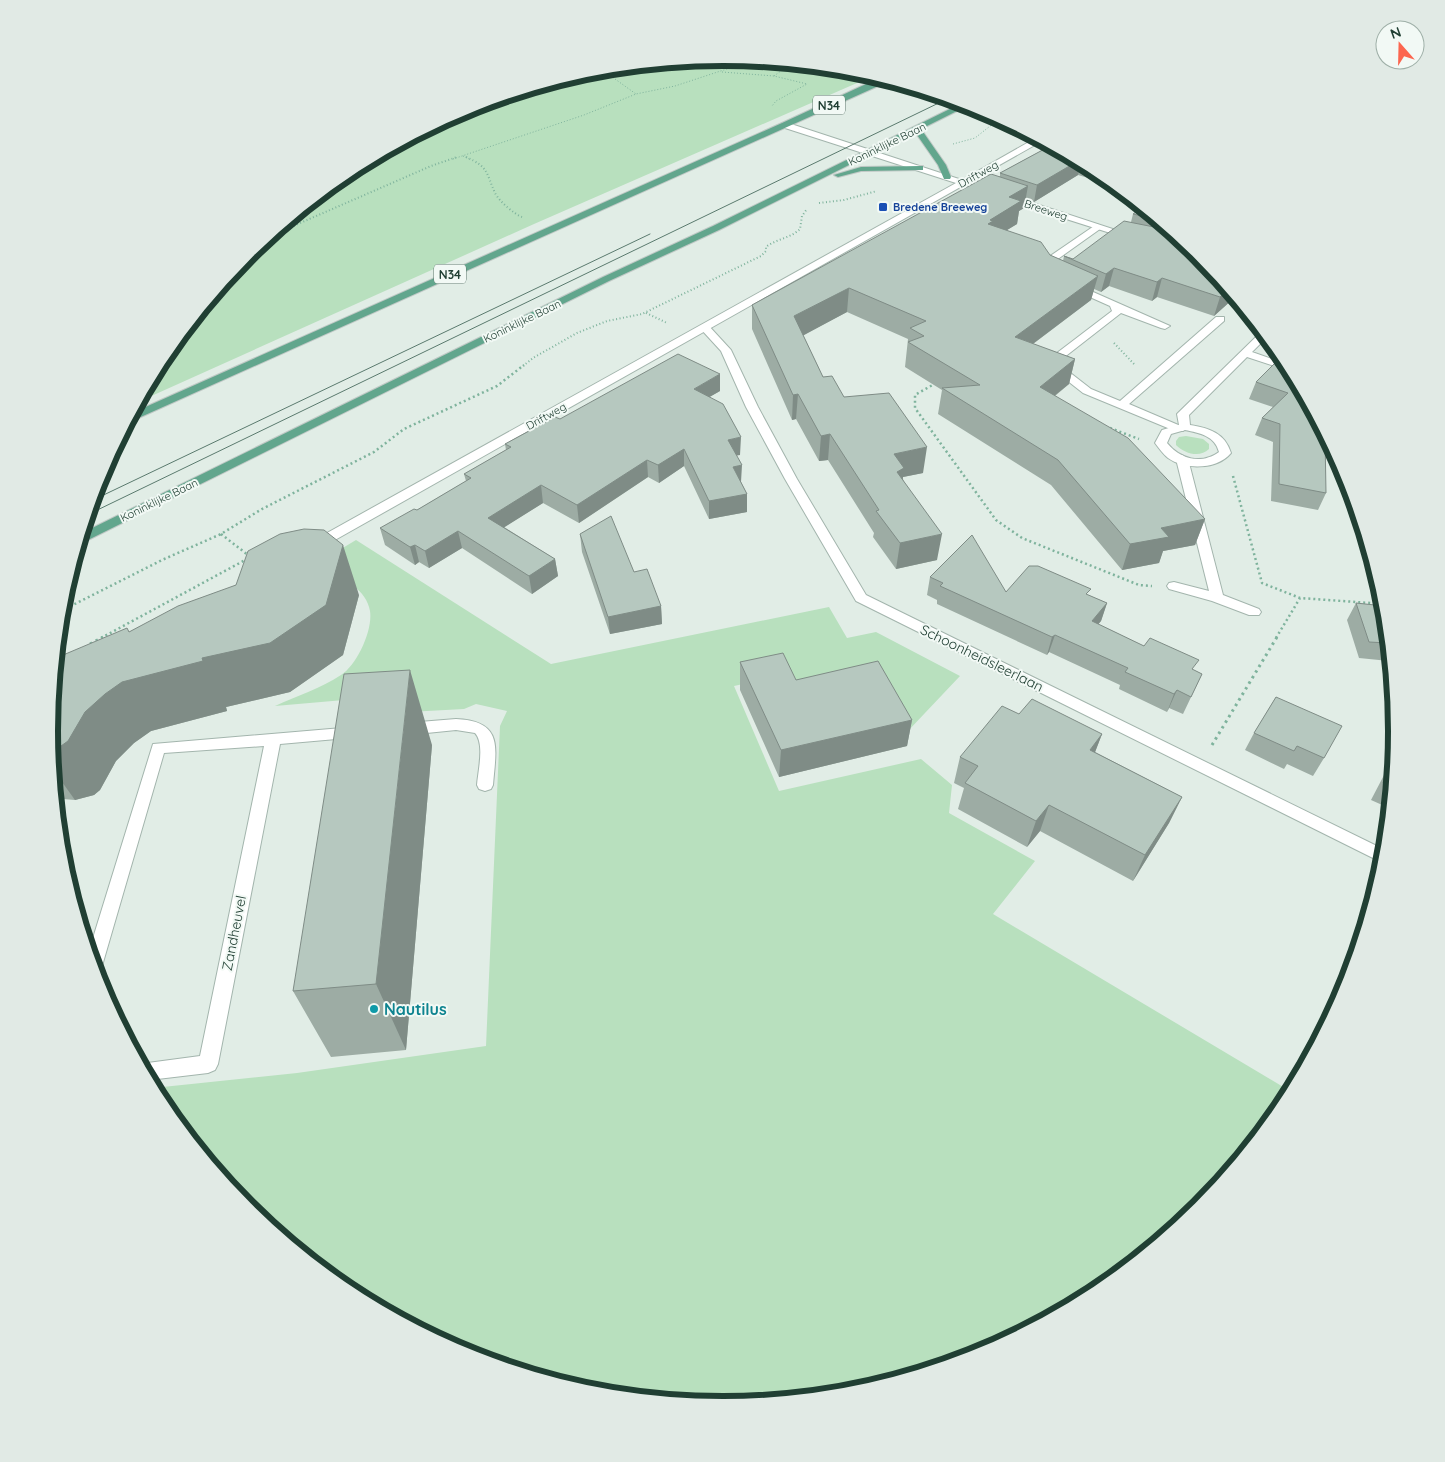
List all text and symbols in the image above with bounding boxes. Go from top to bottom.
north arrow [1375,20,1425,70]
text: N [1388,23,1403,43]
road number: N34 [813,96,845,114]
street label: Koninklijke Baan [846,119,928,169]
street label: Driftweg [955,157,1001,191]
street label: Breeweg [1022,196,1070,224]
place label: Bredene Breeweg [893,200,987,214]
marker: Bredene Breeweg [877,201,889,213]
road number: N34 [434,264,466,284]
street label: Koninklijke Baan [481,296,563,346]
street label: Driftweg [523,399,569,433]
street label: Koninklijke Baan [118,475,200,525]
street label: Schoonheidsleerlaan [918,620,1046,696]
street label: Zandheuvel [218,894,250,972]
place label: Nautilus [384,999,447,1019]
marker: Nautilus [368,1003,380,1015]

